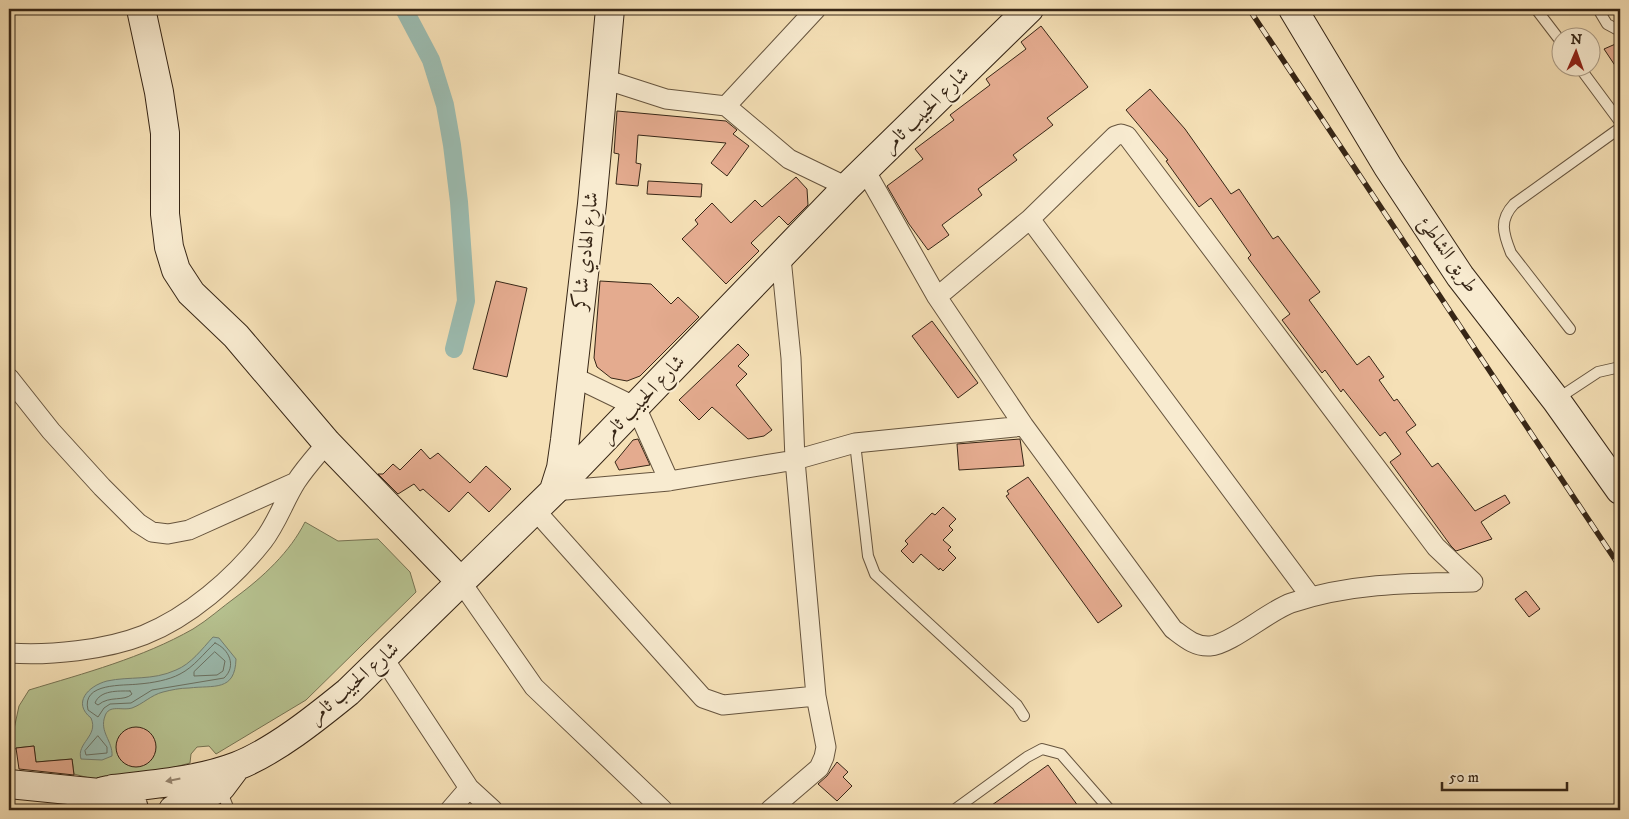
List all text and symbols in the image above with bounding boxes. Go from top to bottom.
north arrow [1552,28,1602,78]
text: N [1570,31,1583,49]
street label: شارع الحبيب ثامر [877,62,978,161]
street label: شارع الهادي شاكر [567,191,609,314]
street label: طريق الشاطئ [1413,212,1483,298]
street label: شارع الحبيب ثامر [595,350,694,451]
street label: شارع الحبيب ثامر [303,637,407,732]
scale bar [1442,759,1566,791]
text: 50 m [1449,768,1479,787]
one-way arrow [164,777,180,785]

